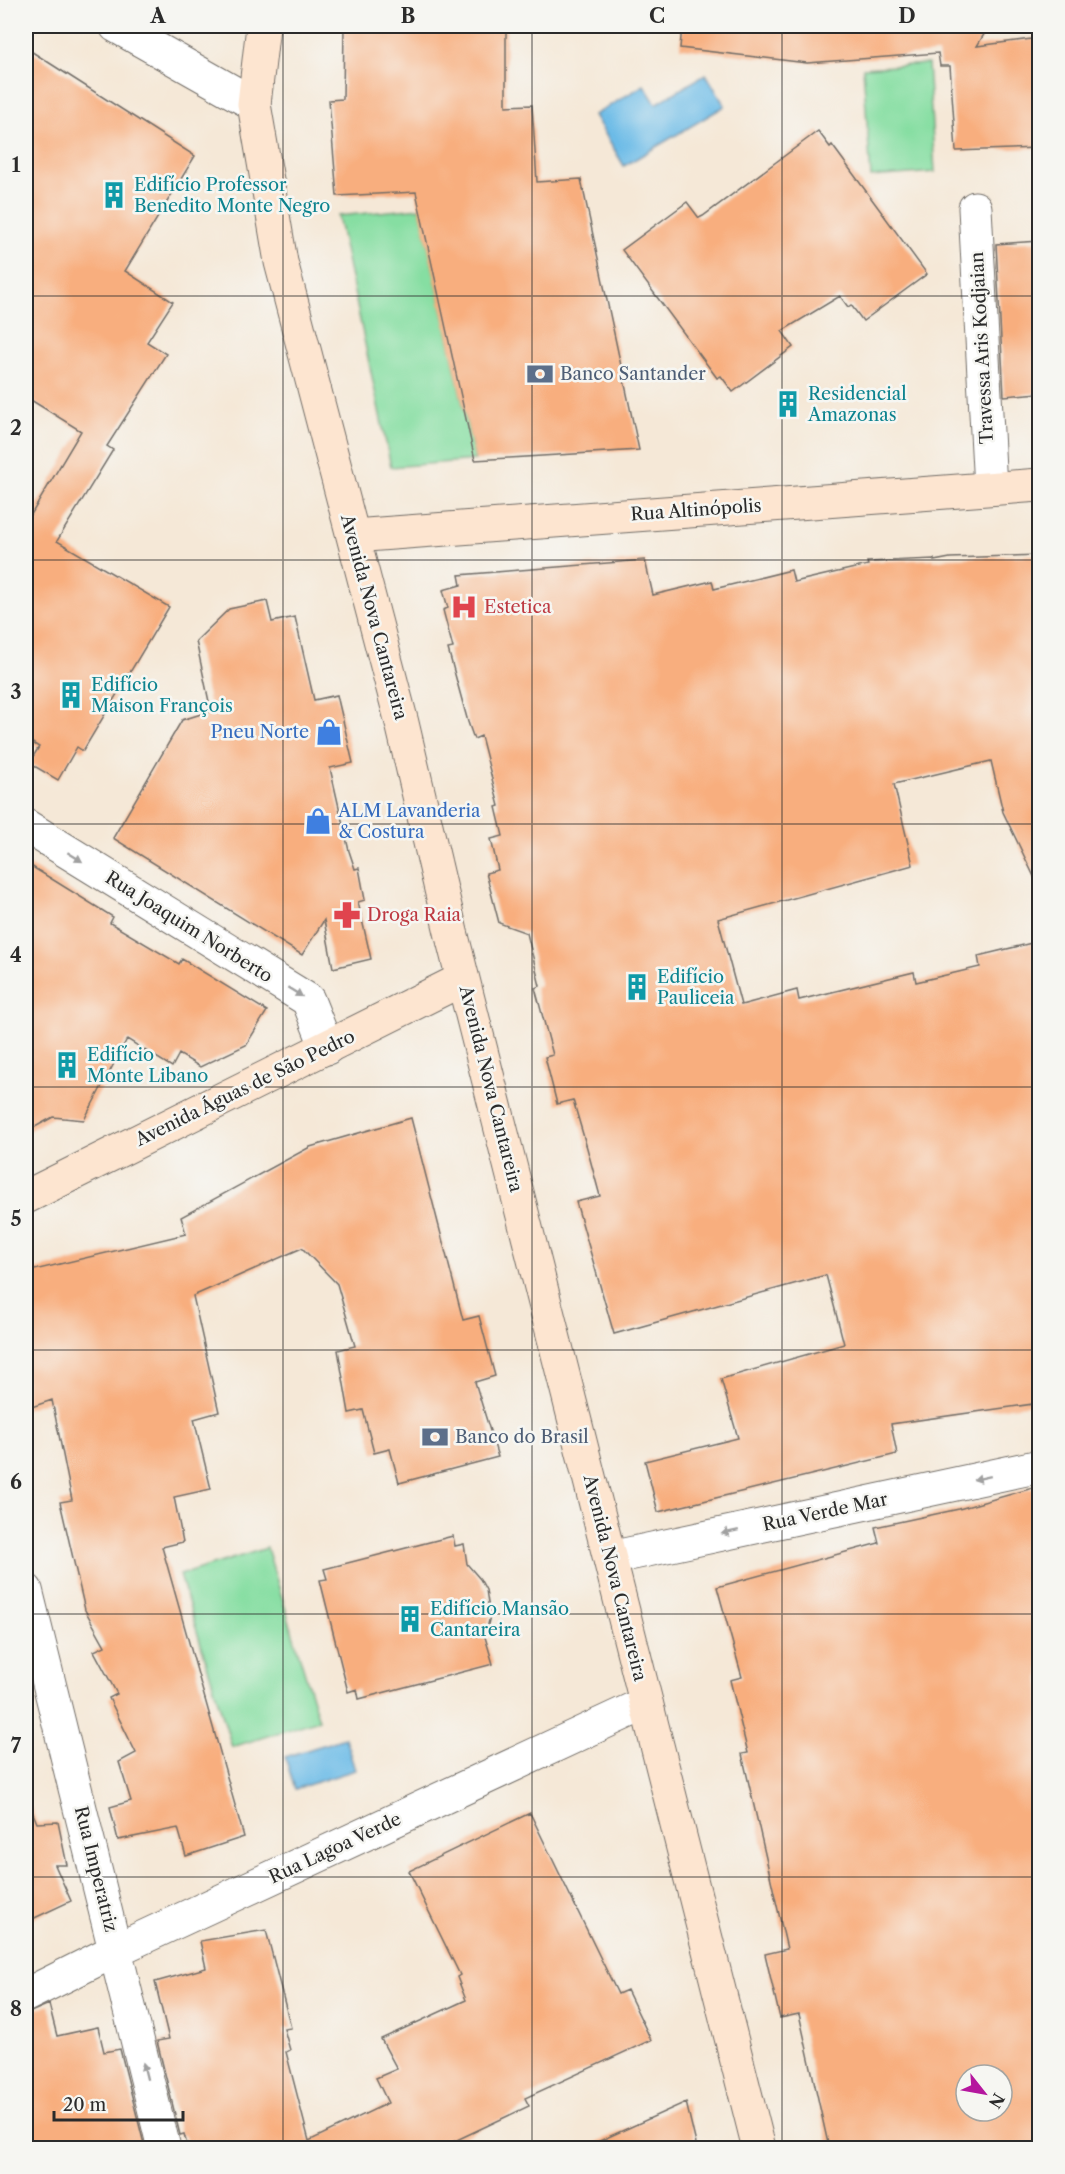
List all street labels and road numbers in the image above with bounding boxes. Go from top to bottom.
street label: Travessa Aris Kodjaian [966,251,998,445]
street label: Rua Altinópolis [630,494,762,526]
street label: Avenida Nova Cantareira [336,511,412,723]
street label: Rua Joaquim Norberto [101,867,277,987]
street label: Avenida Nova Cantareira [454,983,527,1195]
street label: Avenida Águas de São Pedro [130,1024,358,1151]
street label: Avenida Nova Cantareira [578,1472,651,1684]
street label: Rua Verde Mar [760,1488,890,1536]
street label: Rua Imperatriz [70,1804,122,1934]
street label: Rua Lagoa Verde [265,1808,405,1888]

